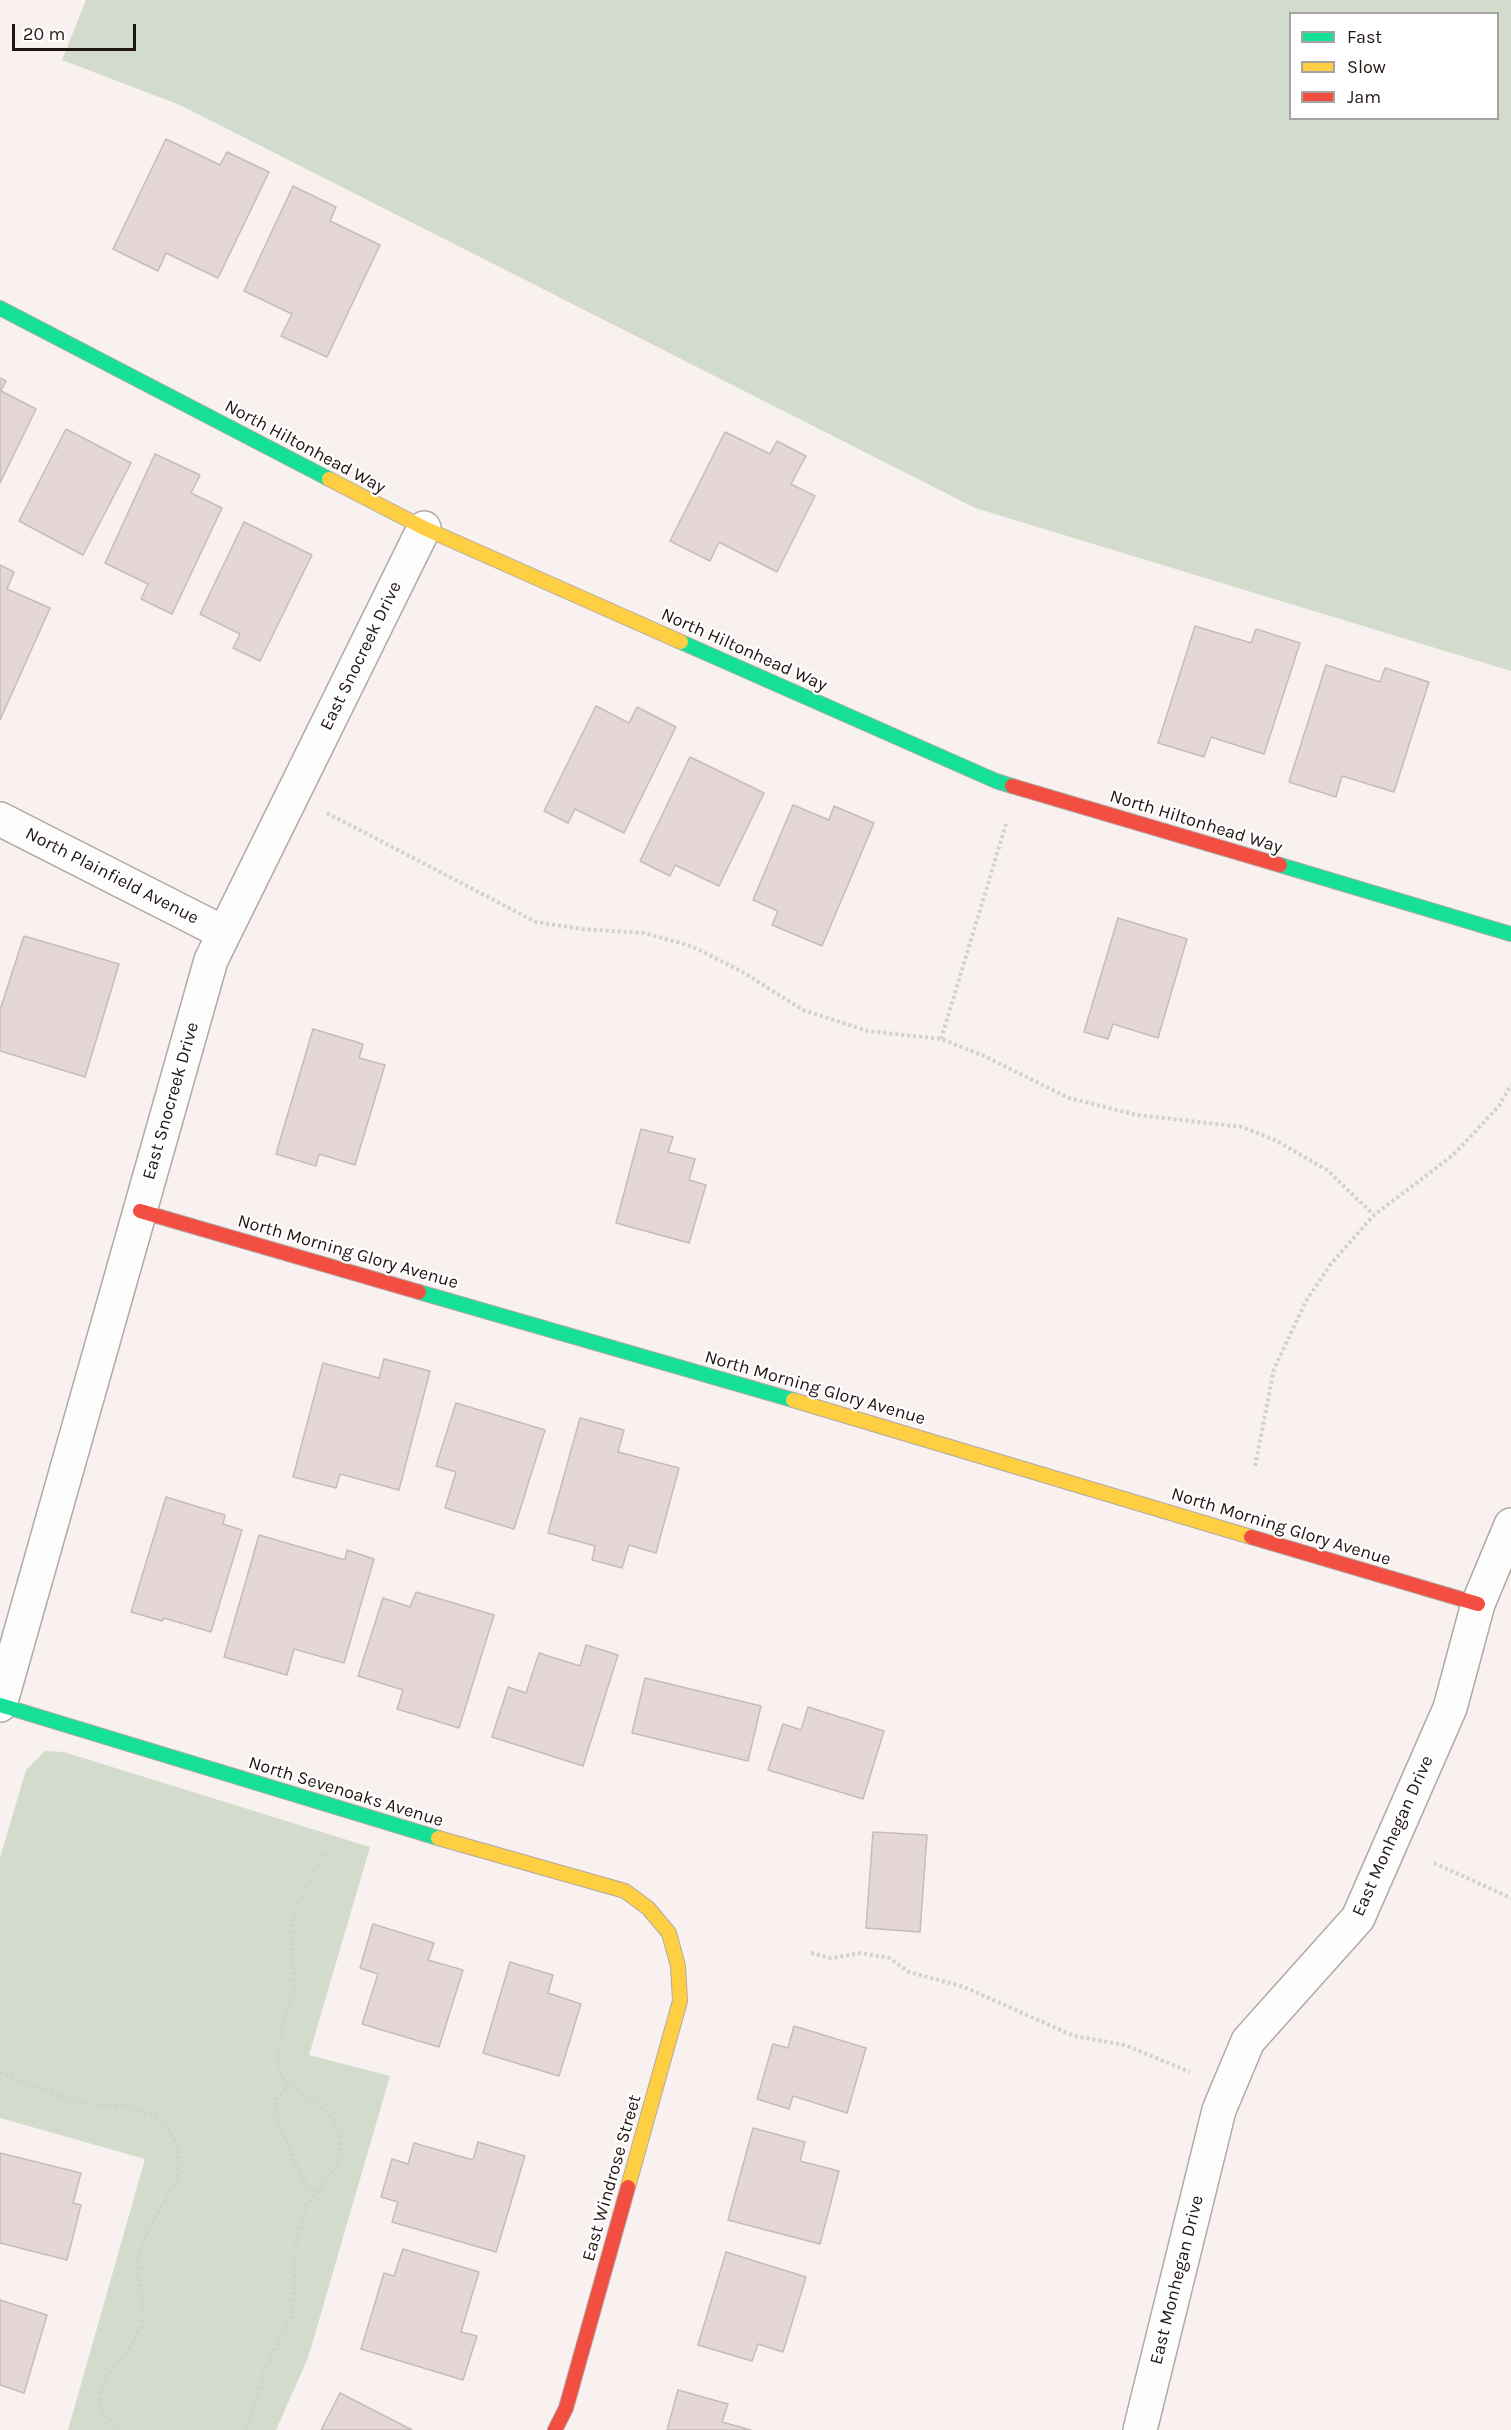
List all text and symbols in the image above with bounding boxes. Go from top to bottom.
scale bar [15,12,140,50]
legend [1289,12,1499,120]
text: 20 m [23,23,65,45]
text: Fast [1347,26,1382,48]
text: Slow [1347,56,1386,78]
text: Jam [1347,86,1381,108]
street label: North Hiltonhead Way [221,395,389,499]
street label: East Snocreek Drive [316,578,406,734]
street label: North Hiltonhead Way [658,604,830,696]
street label: North Hiltonhead Way [1107,785,1285,859]
street label: North Plainfield Avenue [22,823,202,929]
street label: East Snocreek Drive [138,1020,204,1182]
street label: North Morning Glory Avenue [235,1210,461,1294]
street label: North Morning Glory Avenue [702,1346,928,1430]
street label: North Morning Glory Avenue [1169,1483,1393,1571]
street label: North Sevenoaks Avenue [246,1752,446,1832]
street label: East Monhegan Drive [1348,1752,1438,1920]
street label: East Windrose Street [578,2092,646,2264]
street label: East Monhegan Drive [1145,2193,1209,2367]

